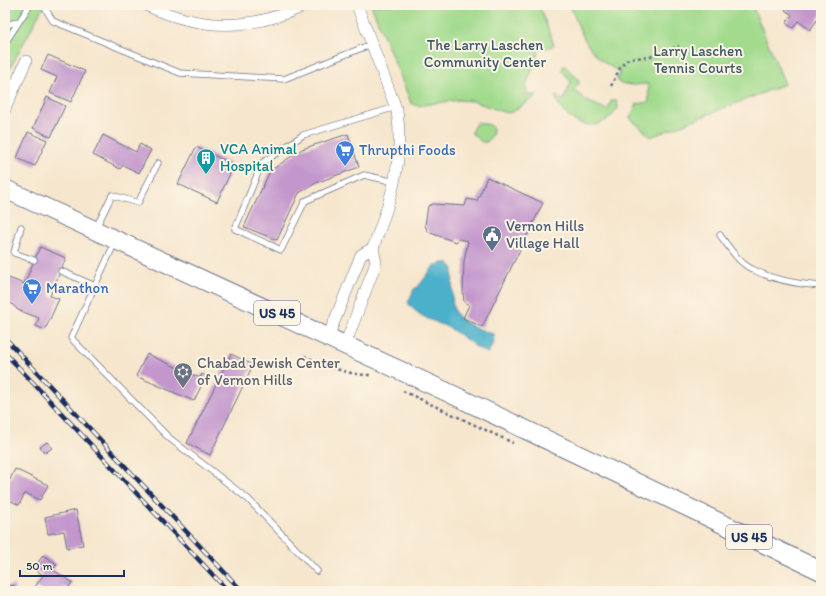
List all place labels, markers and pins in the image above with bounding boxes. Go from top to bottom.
supermarket icon: Thrupthi Foods [334,139,356,167]
place label: VCA Animal Hospital [220,140,298,175]
place label: Thrupthi Foods [359,141,456,159]
building icon: VCA Animal Hospital [195,147,217,175]
place label: Vernon Hills Village Hall [506,217,585,252]
public building icon: Vernon Hills Village Hall [481,224,503,252]
supermarket icon: Marathon [21,277,43,305]
place label: Marathon [46,279,109,297]
place label: Chabad Jewish Center of Vernon Hills [197,354,340,389]
synagogue icon: Chabad Jewish Center of Vernon Hills [172,361,194,389]

